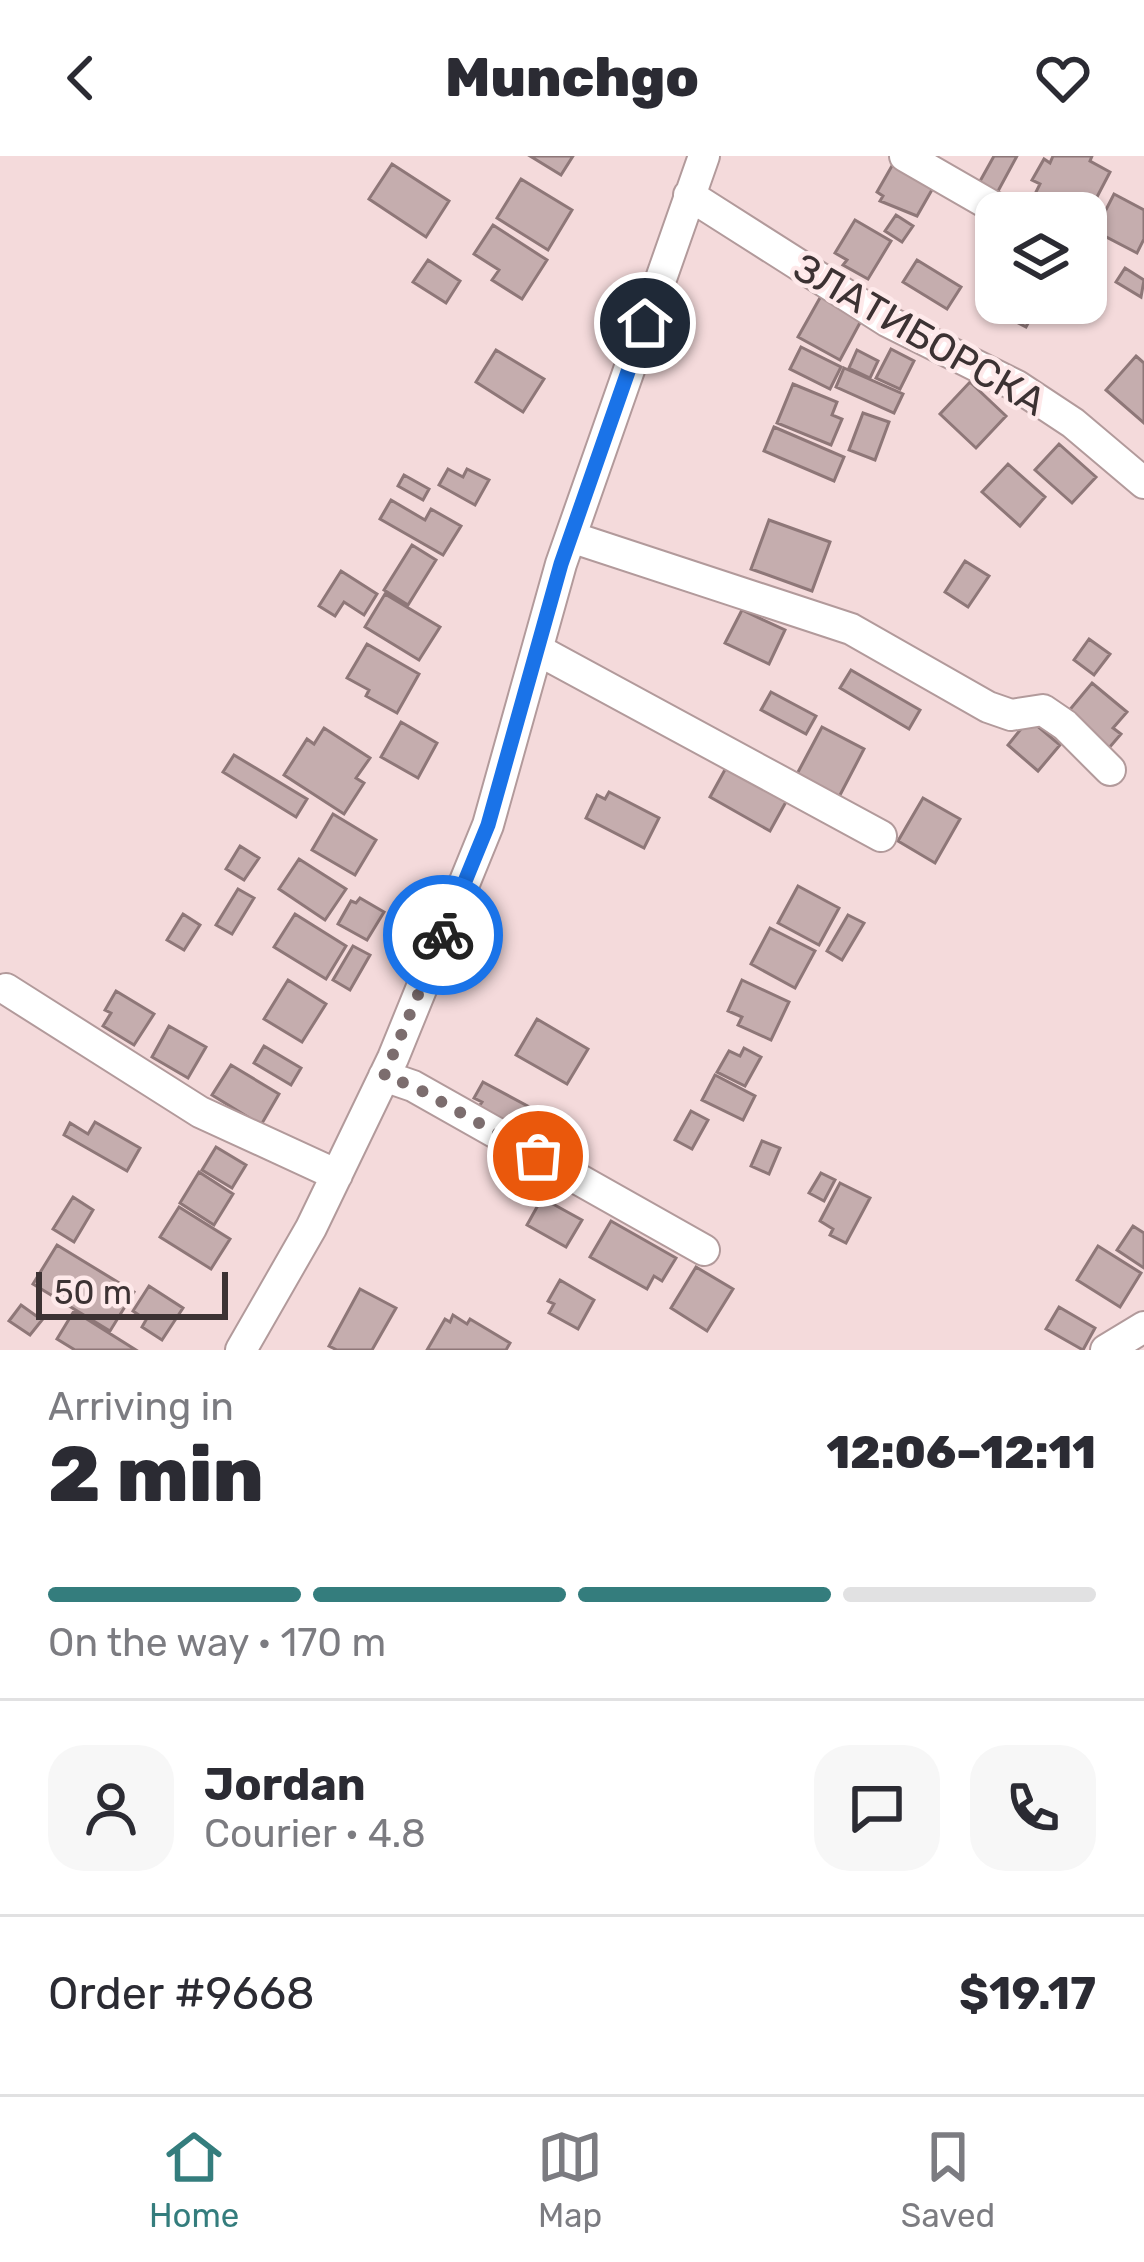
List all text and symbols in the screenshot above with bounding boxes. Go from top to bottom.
icon: back [48,45,114,111]
icon: heart [1030,45,1096,111]
text: Munchgo [445,46,699,110]
map controls [975,192,1107,324]
button: layers [975,192,1107,324]
street label: ЗЛАТИБОРСКА [786,244,1053,425]
pin [594,272,696,374]
icon: home [612,290,678,356]
courier [383,875,503,995]
icon: bike [410,902,476,968]
pin [487,1105,589,1207]
icon: bag [505,1123,571,1189]
scale bar [36,1266,228,1319]
text: 50 m [54,1273,132,1312]
text: Arriving in [48,1384,234,1430]
text: 12:06–12:11 [827,1426,1096,1479]
text: 2 min [48,1428,264,1521]
text: On the way · 170 m [48,1620,386,1666]
button: person [48,1745,174,1871]
button: chat [814,1745,940,1871]
button: phone [970,1745,1096,1871]
text: Jordan [204,1758,366,1811]
text: Courier · 4.8 [204,1811,426,1857]
text: Order #9668 [48,1967,315,2020]
text: $19.17 [959,1967,1096,2020]
tab: Home [149,2124,239,2235]
tab: Map [537,2124,603,2235]
tab: Saved [901,2124,995,2235]

